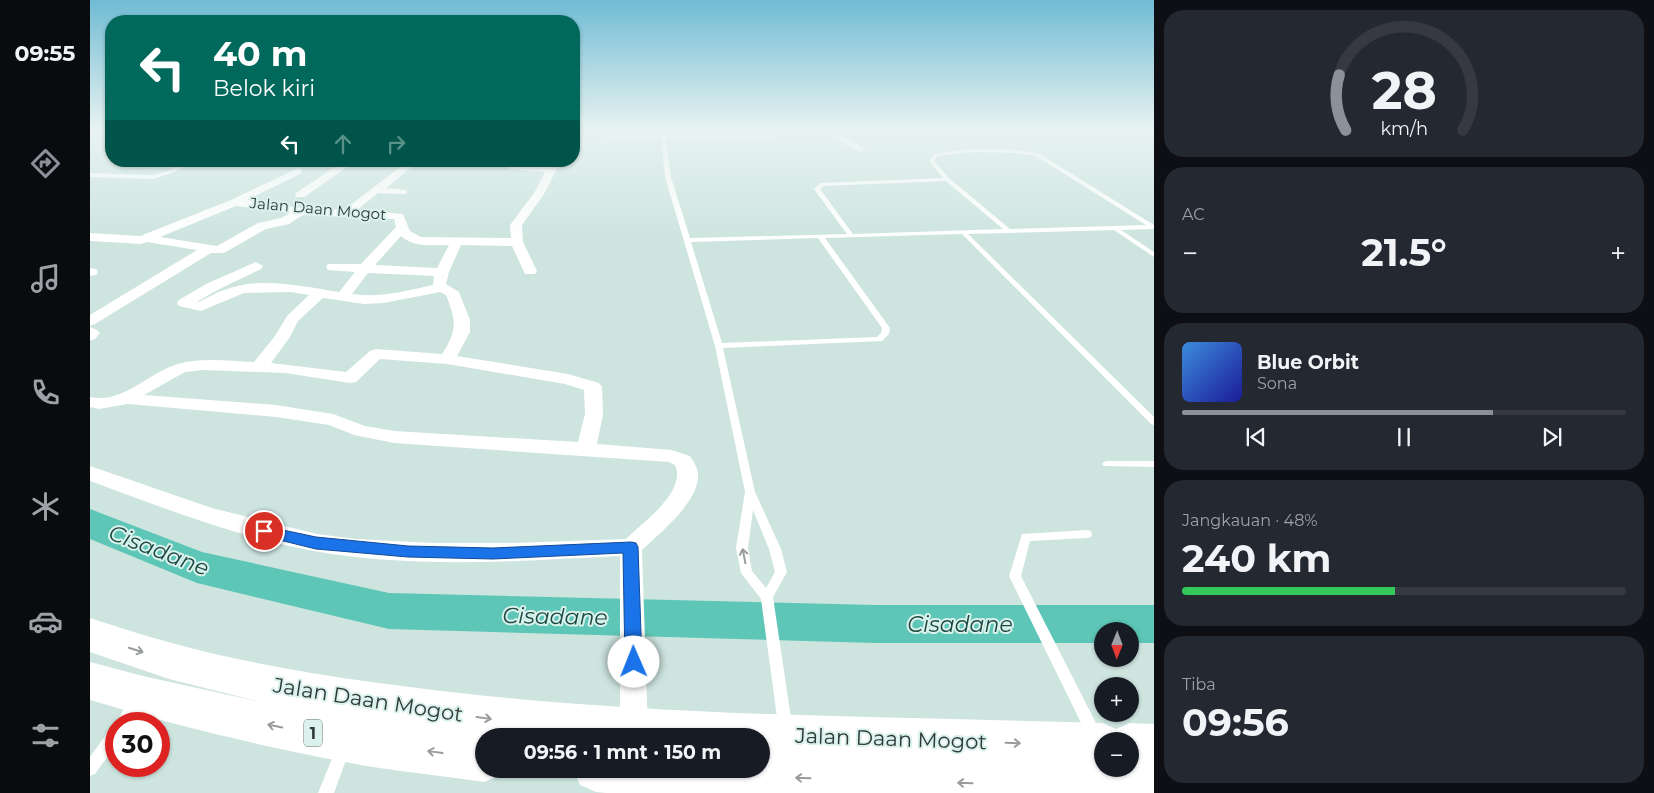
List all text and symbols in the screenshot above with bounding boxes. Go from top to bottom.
text: 40 m [213,32,308,75]
icon: left [130,35,195,100]
text: 09:55 [15,40,75,67]
text: 28 [1371,59,1437,122]
text: Belok kiri [213,75,315,102]
text: km/h [1380,118,1428,139]
icon: left [276,130,304,158]
icon: ahead [329,130,357,158]
icon: right [382,130,410,158]
icon: directions [28,146,63,181]
street label: Jalan Daan Mogot [248,193,387,224]
text: AC [1182,205,1205,224]
text: 21.5° [1361,229,1447,276]
text: − [1182,236,1198,270]
text: + [1610,236,1626,270]
icon: music [28,261,63,296]
text: Blue Orbit [1257,351,1359,374]
text: Sona [1257,374,1297,393]
icon: phone [28,375,63,410]
icon: previous [1242,423,1270,451]
icon: pause [1390,423,1418,451]
icon: next [1538,423,1566,451]
icon: climate [28,489,63,524]
pin [243,510,285,552]
text: Jangkauan · 48% [1182,511,1318,530]
icon: arrive [250,517,278,545]
water label: Cisadane [105,519,213,582]
text: 240 km [1182,535,1331,582]
one-way arrow [738,549,748,565]
water label: Cisadane [502,602,608,631]
icon: car [28,604,63,639]
water label: Cisadane [907,611,1013,638]
north arrow [1094,622,1139,668]
map controls [1094,622,1139,777]
position arrow [607,635,659,687]
one-way arrow [128,646,144,656]
street label: Jalan Daan Mogot [270,672,465,727]
text: Tiba [1182,675,1216,694]
button: + [1094,677,1139,722]
text: 09:56 [1182,699,1289,746]
speed limit sign: 30 [105,712,170,777]
one-way arrow [476,713,492,723]
icon: filters [28,718,63,753]
one-way arrow [268,720,284,730]
road number: 1 [304,720,322,746]
street label: Jalan Daan Mogot [794,723,987,754]
button: − [1094,732,1139,777]
one-way arrow [1005,738,1021,748]
text: 09:56 · 1 mnt · 150 m [524,741,721,764]
one-way arrow [428,747,444,757]
one-way arrow [795,773,812,783]
one-way arrow [958,779,974,788]

